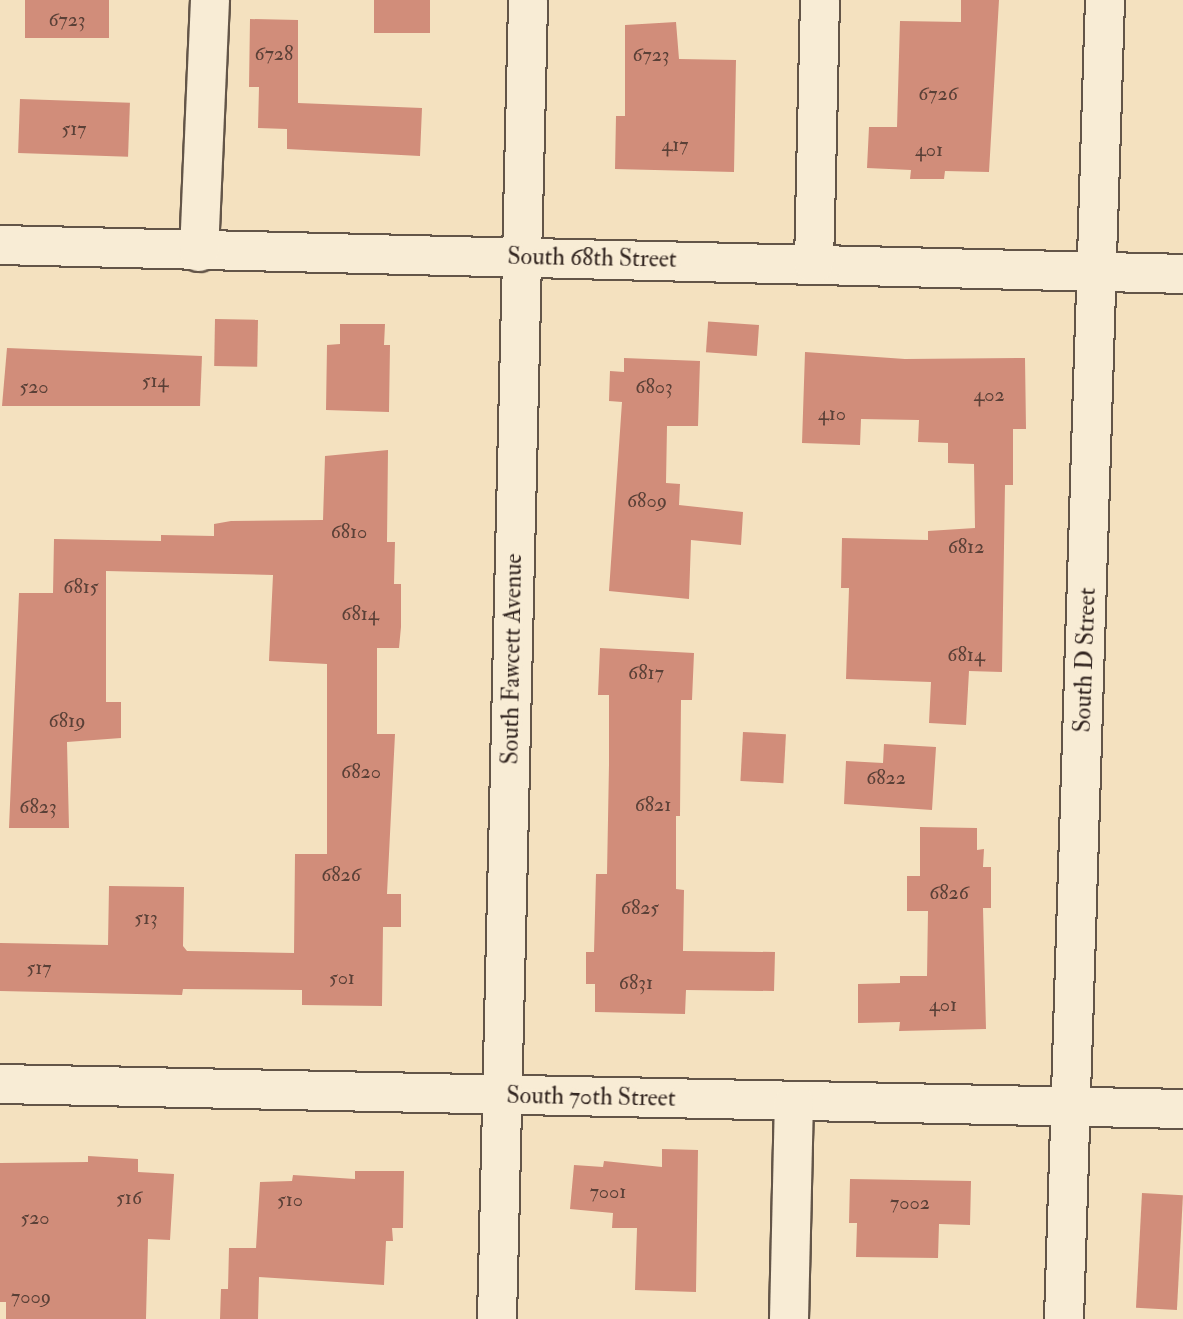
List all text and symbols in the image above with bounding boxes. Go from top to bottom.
house number: 6723 [48,7,86,31]
house number: 6728 [255,41,293,65]
house number: 6723 [632,42,670,66]
house number: 6726 [918,81,958,105]
house number: 517 [61,116,87,140]
house number: 417 [661,132,689,156]
house number: 401 [915,137,943,161]
street label: South 68th Street [507,242,677,274]
house number: 514 [142,368,168,392]
house number: 520 [19,374,49,398]
house number: 6803 [635,374,673,398]
house number: 402 [973,382,1005,406]
house number: 410 [818,401,846,425]
house number: 6809 [627,488,667,512]
house number: 6810 [331,519,367,543]
house number: 6812 [948,534,984,558]
street label: South Fawcett Avenue [496,553,528,765]
house number: 6815 [63,574,99,598]
street label: South D Street [1068,587,1102,733]
house number: 6814 [341,601,379,625]
house number: 6814 [947,642,985,666]
house number: 6817 [628,660,664,684]
house number: 6819 [49,708,85,732]
house number: 6820 [341,759,381,783]
house number: 6822 [866,765,906,789]
house number: 6821 [635,792,671,816]
house number: 6823 [19,794,57,818]
house number: 6826 [321,862,361,886]
house number: 6826 [929,880,969,904]
house number: 6825 [621,895,659,919]
house number: 513 [134,905,158,929]
house number: 517 [26,955,52,979]
house number: 501 [329,965,355,989]
house number: 6831 [619,970,653,994]
house number: 401 [929,992,957,1016]
street label: South 70th Street [506,1081,676,1113]
house number: 7001 [590,1179,626,1203]
house number: 516 [116,1185,142,1209]
house number: 510 [277,1187,303,1211]
house number: 7002 [890,1190,930,1214]
house number: 520 [20,1205,50,1229]
house number: 7009 [11,1284,51,1308]

